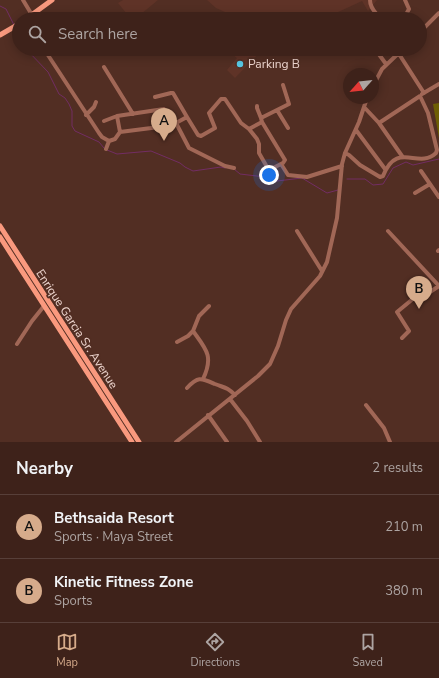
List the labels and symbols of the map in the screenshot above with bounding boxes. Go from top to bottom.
place label: Parking B [248,56,300,72]
marker: Parking B [235,59,245,69]
north arrow [343,68,379,104]
pin: A [151,108,177,141]
your location [259,165,279,185]
street label: Enrique Garcia Sr. Avenue [32,266,122,392]
pin: B [406,276,432,309]

